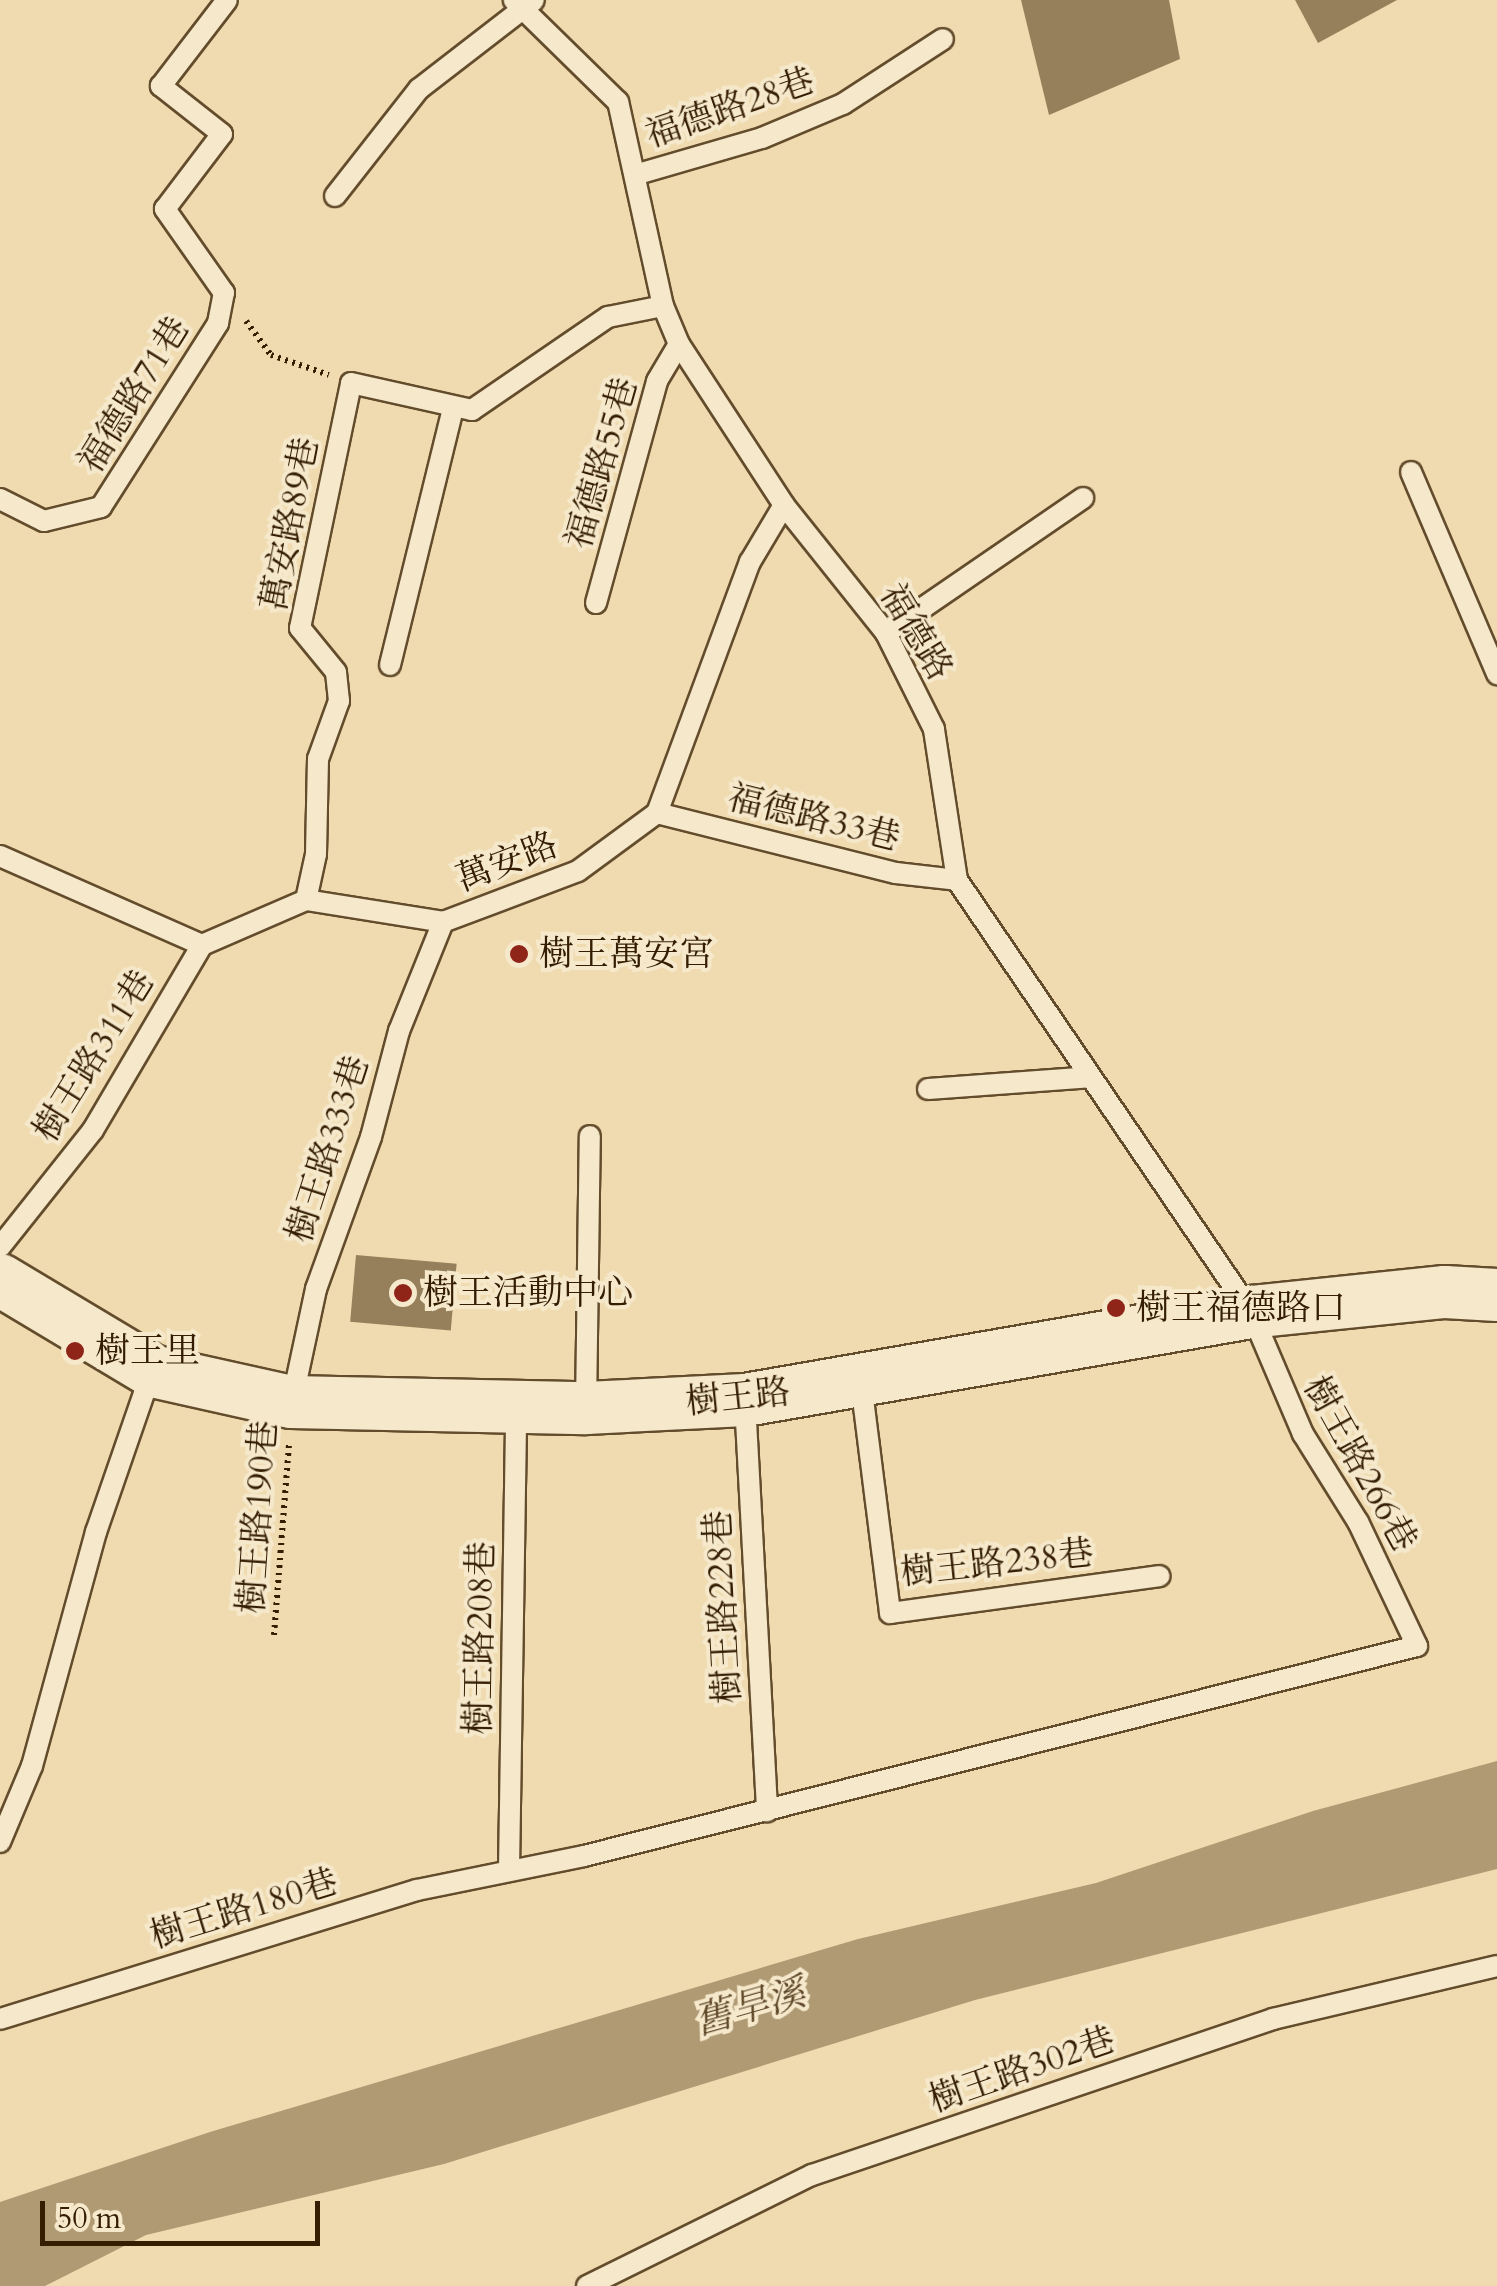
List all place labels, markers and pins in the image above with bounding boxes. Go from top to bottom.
place label: 樹王萬安宮 [539,933,714,975]
marker: 樹王萬安宮 [508,943,530,965]
place label: 樹王活動中心 [423,1272,633,1314]
marker: 樹王活動中心 [392,1282,414,1304]
place label: 樹王福德路口 [1136,1287,1346,1329]
marker: 樹王福德路口 [1105,1297,1127,1319]
place label: 樹王里 [95,1330,200,1372]
marker: 樹王里 [64,1340,86,1362]

